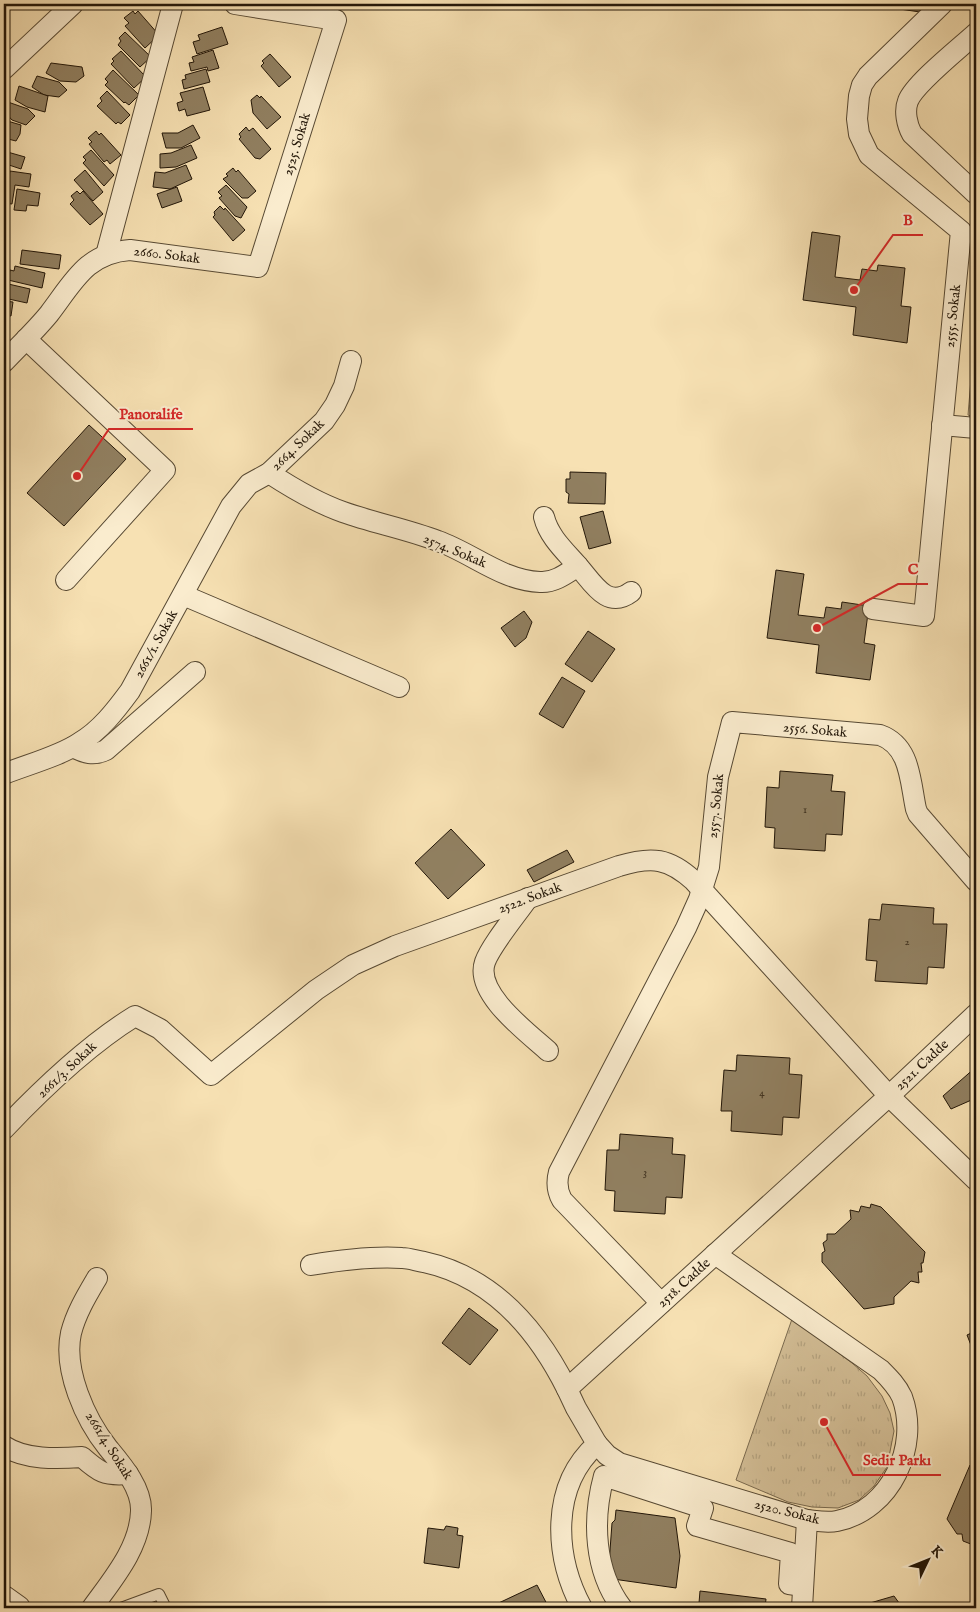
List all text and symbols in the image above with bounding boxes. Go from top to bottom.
street label: 2525. Sokak [279,110,315,178]
callout: B [893,205,923,235]
text: B [903,211,913,230]
street label: 2660. Sokak [133,242,202,268]
street label: 2555. Sokak [941,283,965,349]
callout: Panoralife [109,399,193,429]
text: Panoralife [119,405,183,424]
street label: 2664. Sokak [268,415,329,475]
street label: 2574. Sokak [421,530,490,573]
callout: C [898,554,928,584]
text: C [908,560,919,579]
street label: 2661/1. Sokak [130,606,182,681]
street label: 2556. Sokak [782,718,848,742]
street label: 2557. Sokak [704,772,728,839]
house number: 1 [803,803,807,817]
street label: 2522. Sokak [496,878,565,918]
house number: 2 [904,935,910,949]
street label: 2521. Cadde [891,1035,953,1094]
street label: 2661/3. Sokak [33,1037,101,1102]
house number: 4 [759,1086,765,1100]
house number: 3 [643,1166,647,1180]
street label: 2518. Cadde [654,1254,715,1312]
street label: 2661/4. Sokak [81,1409,137,1484]
callout: Sedir Parkı [853,1445,941,1475]
text: Sedir Parkı [863,1451,931,1470]
street label: 2520. Sokak [752,1495,822,1529]
north arrow [902,1534,952,1584]
text: K [927,1542,947,1562]

